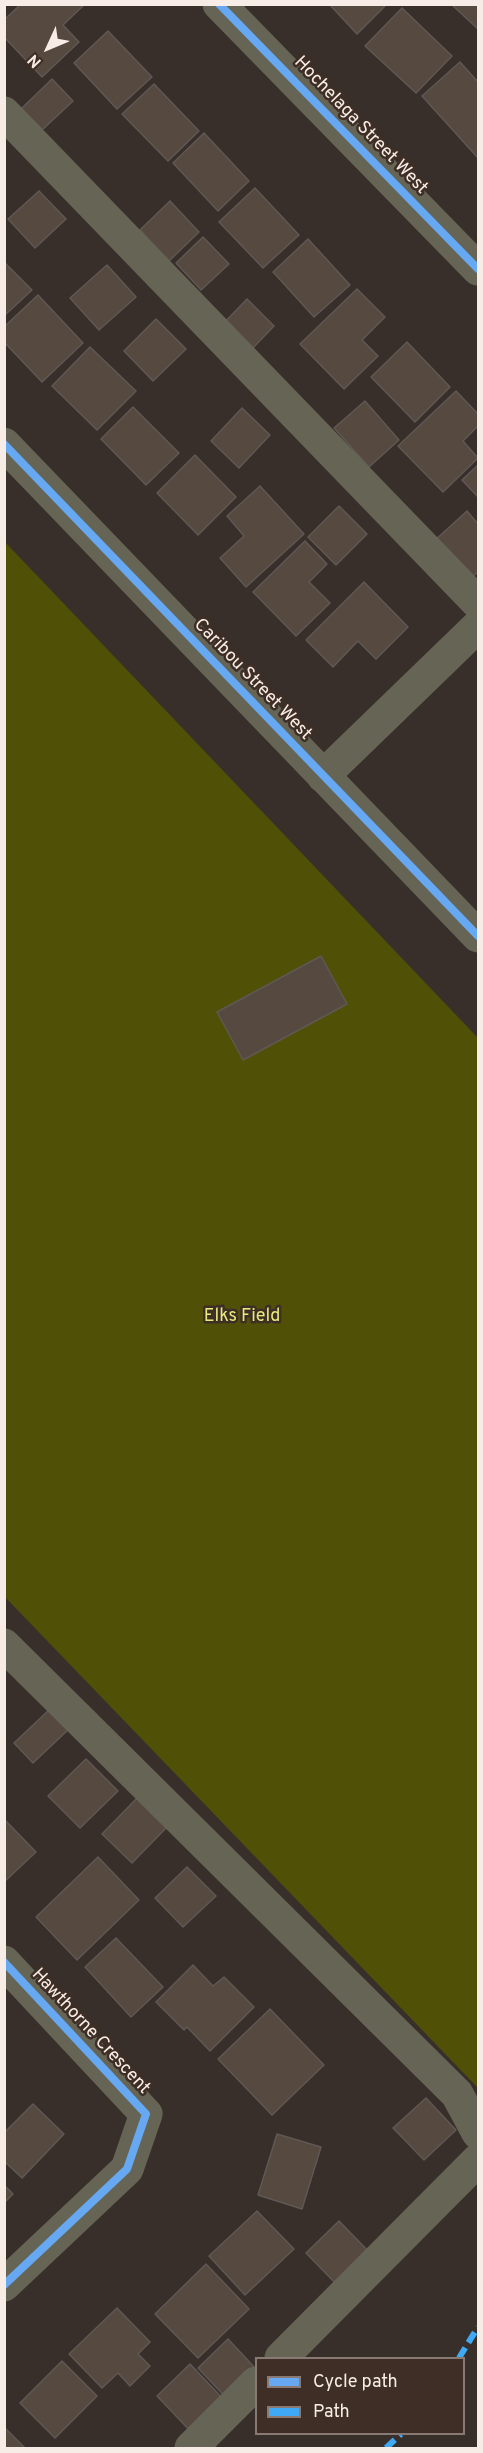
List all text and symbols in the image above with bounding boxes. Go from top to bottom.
north arrow [18,18,78,78]
text: N [24,49,46,72]
street label: Hochelaga Street West [288,52,432,200]
street label: Caribou Street West [188,615,316,745]
park label: Elks Field [204,1306,280,1328]
street label: Hawthorne Crescent [26,1965,154,2099]
legend [255,2357,465,2435]
text: Cycle path [313,2371,398,2394]
text: Path [313,2401,350,2424]

